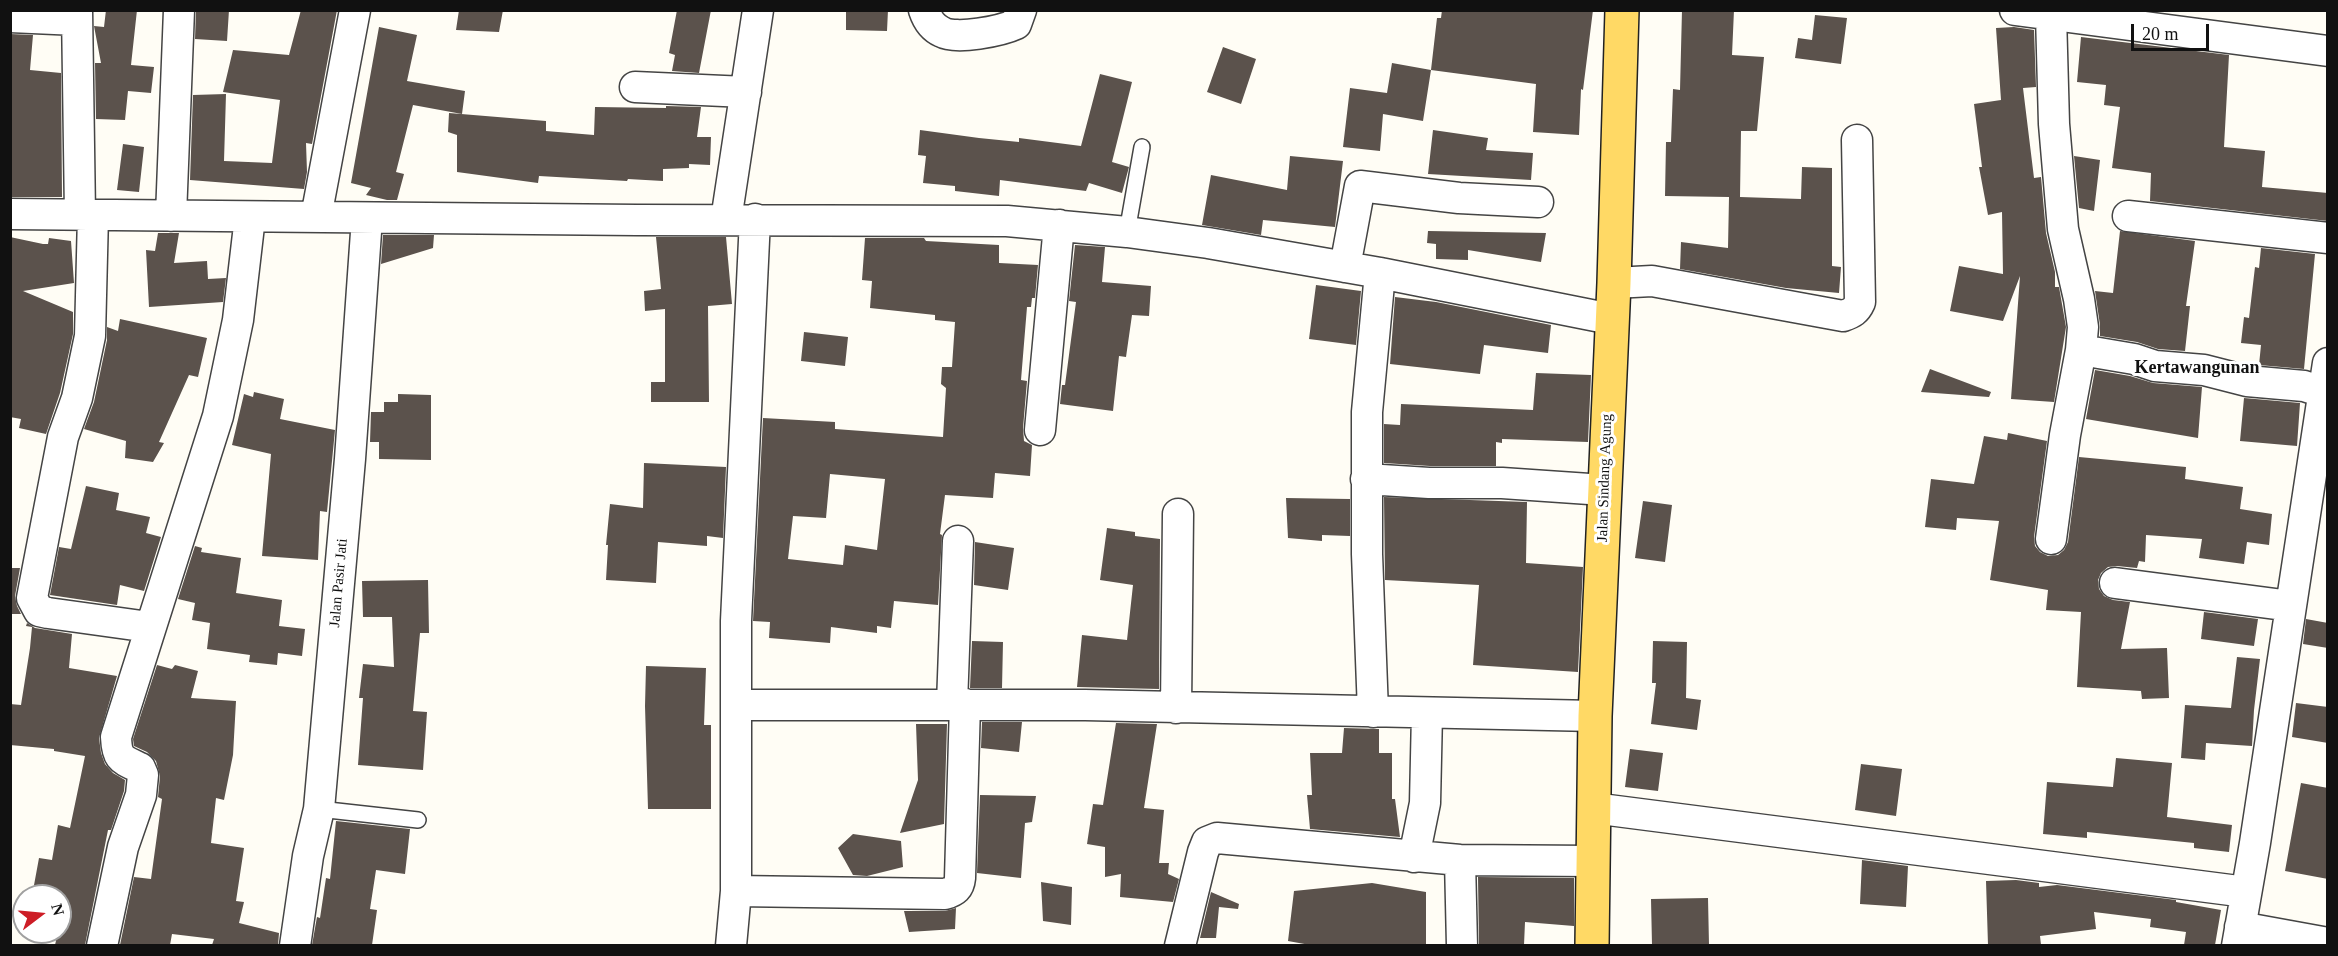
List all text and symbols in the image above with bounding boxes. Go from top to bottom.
scale bar [2134,12,2212,50]
text: 20 m [2142,24,2179,44]
district label: Kertawangunan [2134,357,2260,379]
street label: Jalan Sindang Agung [1594,414,1616,542]
street label: Jalan Pasir Jati [326,538,352,628]
north arrow [12,884,72,944]
text: N [48,902,68,917]

